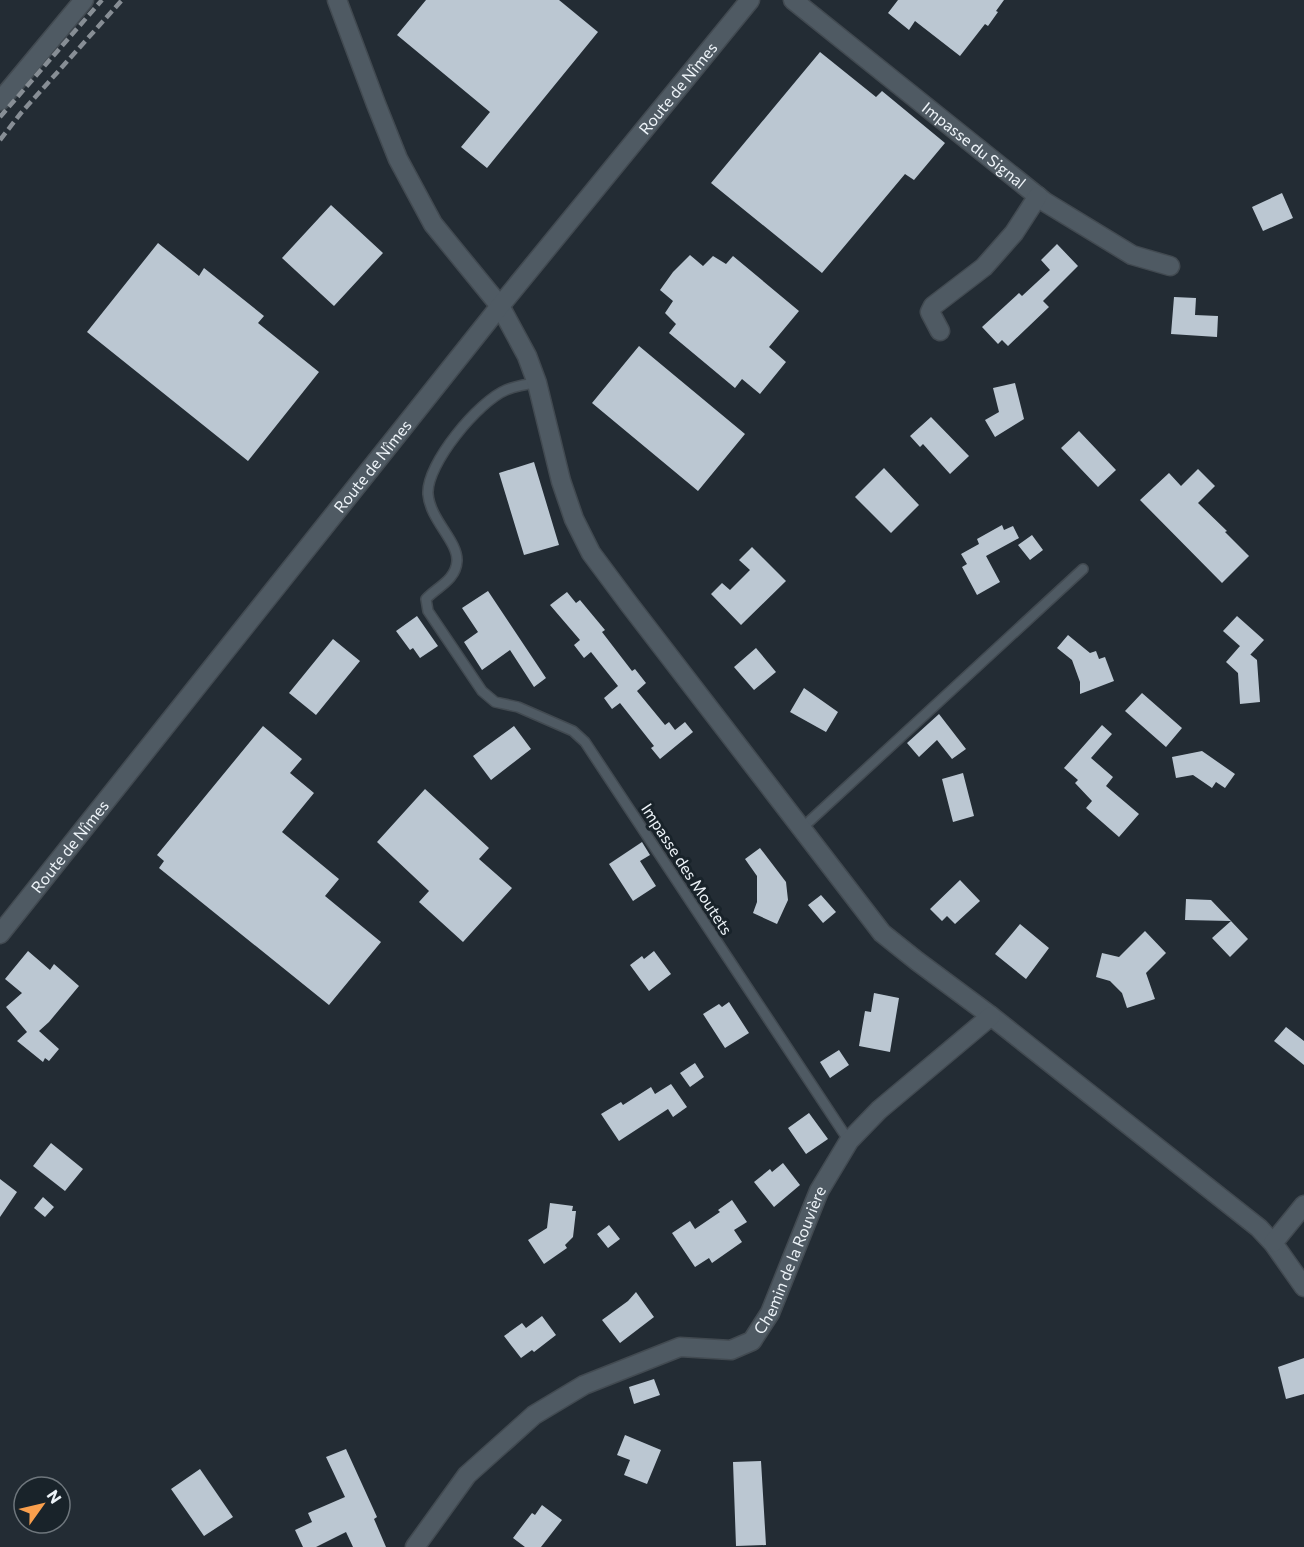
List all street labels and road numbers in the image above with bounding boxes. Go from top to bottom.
street label: Route de Nîmes [634,38,721,138]
street label: Impasse du Signal [919,97,1030,192]
street label: Route de Nîmes [329,416,415,516]
street label: Route de Nîmes [27,796,112,896]
street label: Impasse des Moutets [638,800,737,938]
street label: Chemin de la Rouvière [749,1182,829,1337]

